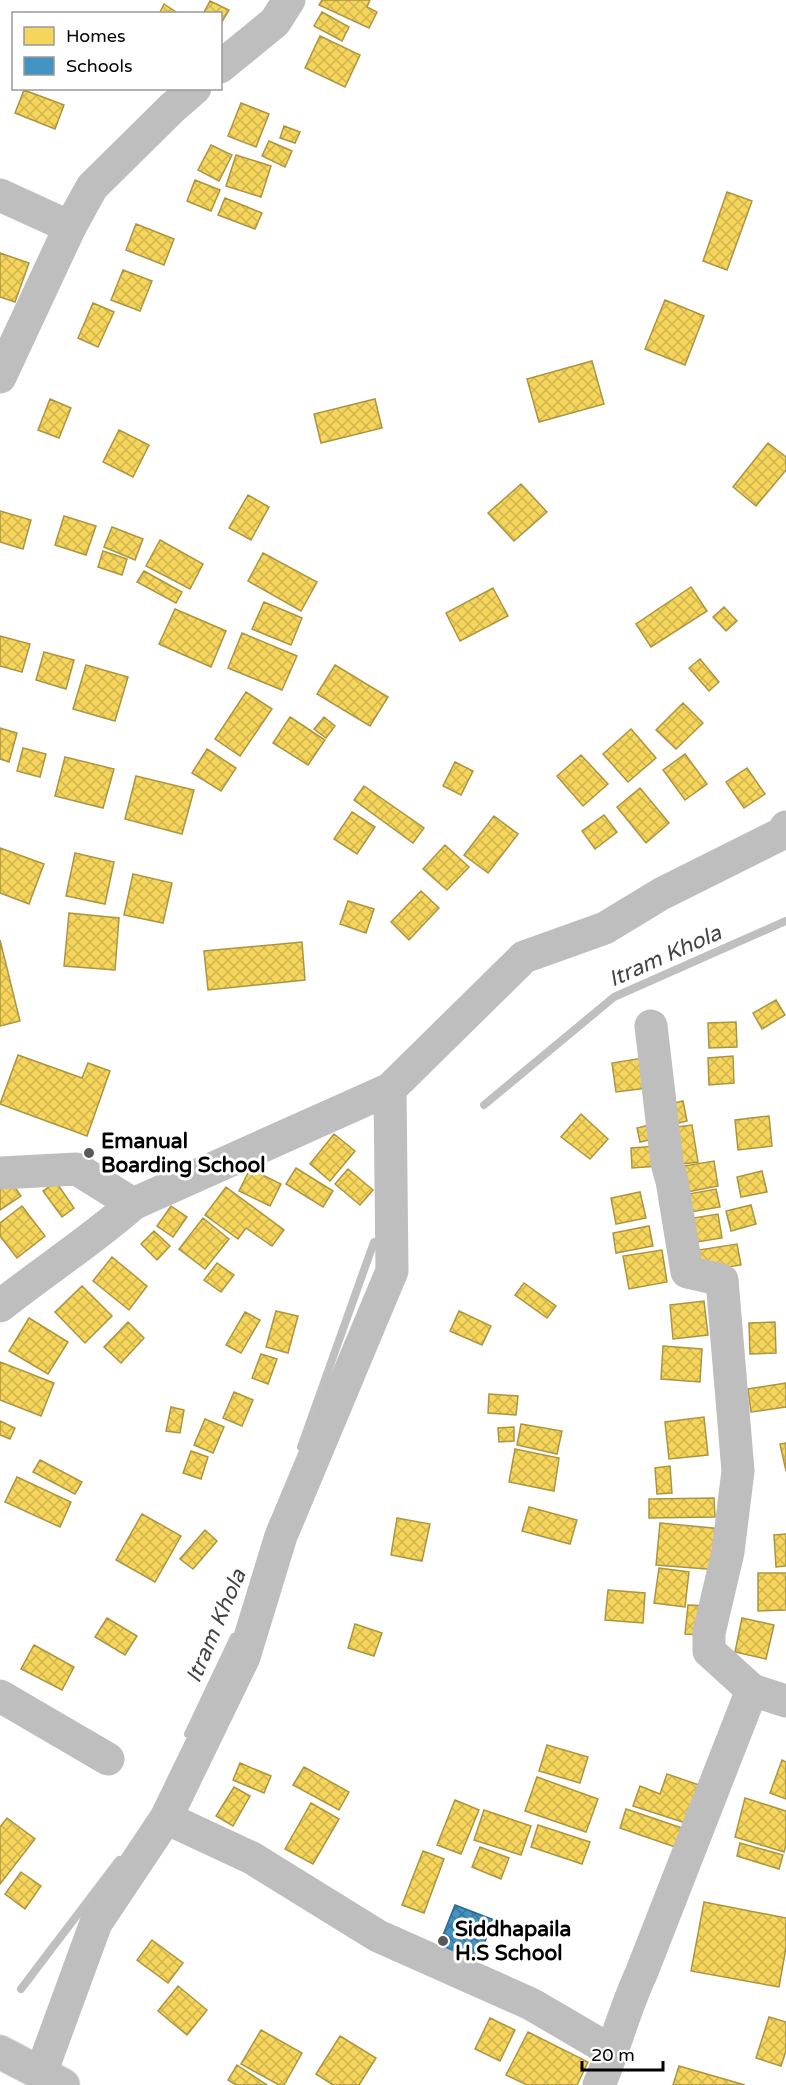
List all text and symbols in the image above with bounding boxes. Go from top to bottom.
legend [12,12,222,90]
text: Homes [66,25,126,47]
text: Schools [66,55,133,77]
water label: Itram Khola [605,919,726,992]
place label: Emanual Boarding School [101,1129,265,1178]
marker: Emanual Boarding School [82,1146,96,1160]
water label: Itram Khola [180,1565,252,1687]
place label: Siddhapaila H.S School [455,1917,571,1966]
marker: Siddhapaila H.S School [436,1934,450,1948]
scale bar [582,2034,663,2072]
text: 20 m [591,2044,635,2066]

